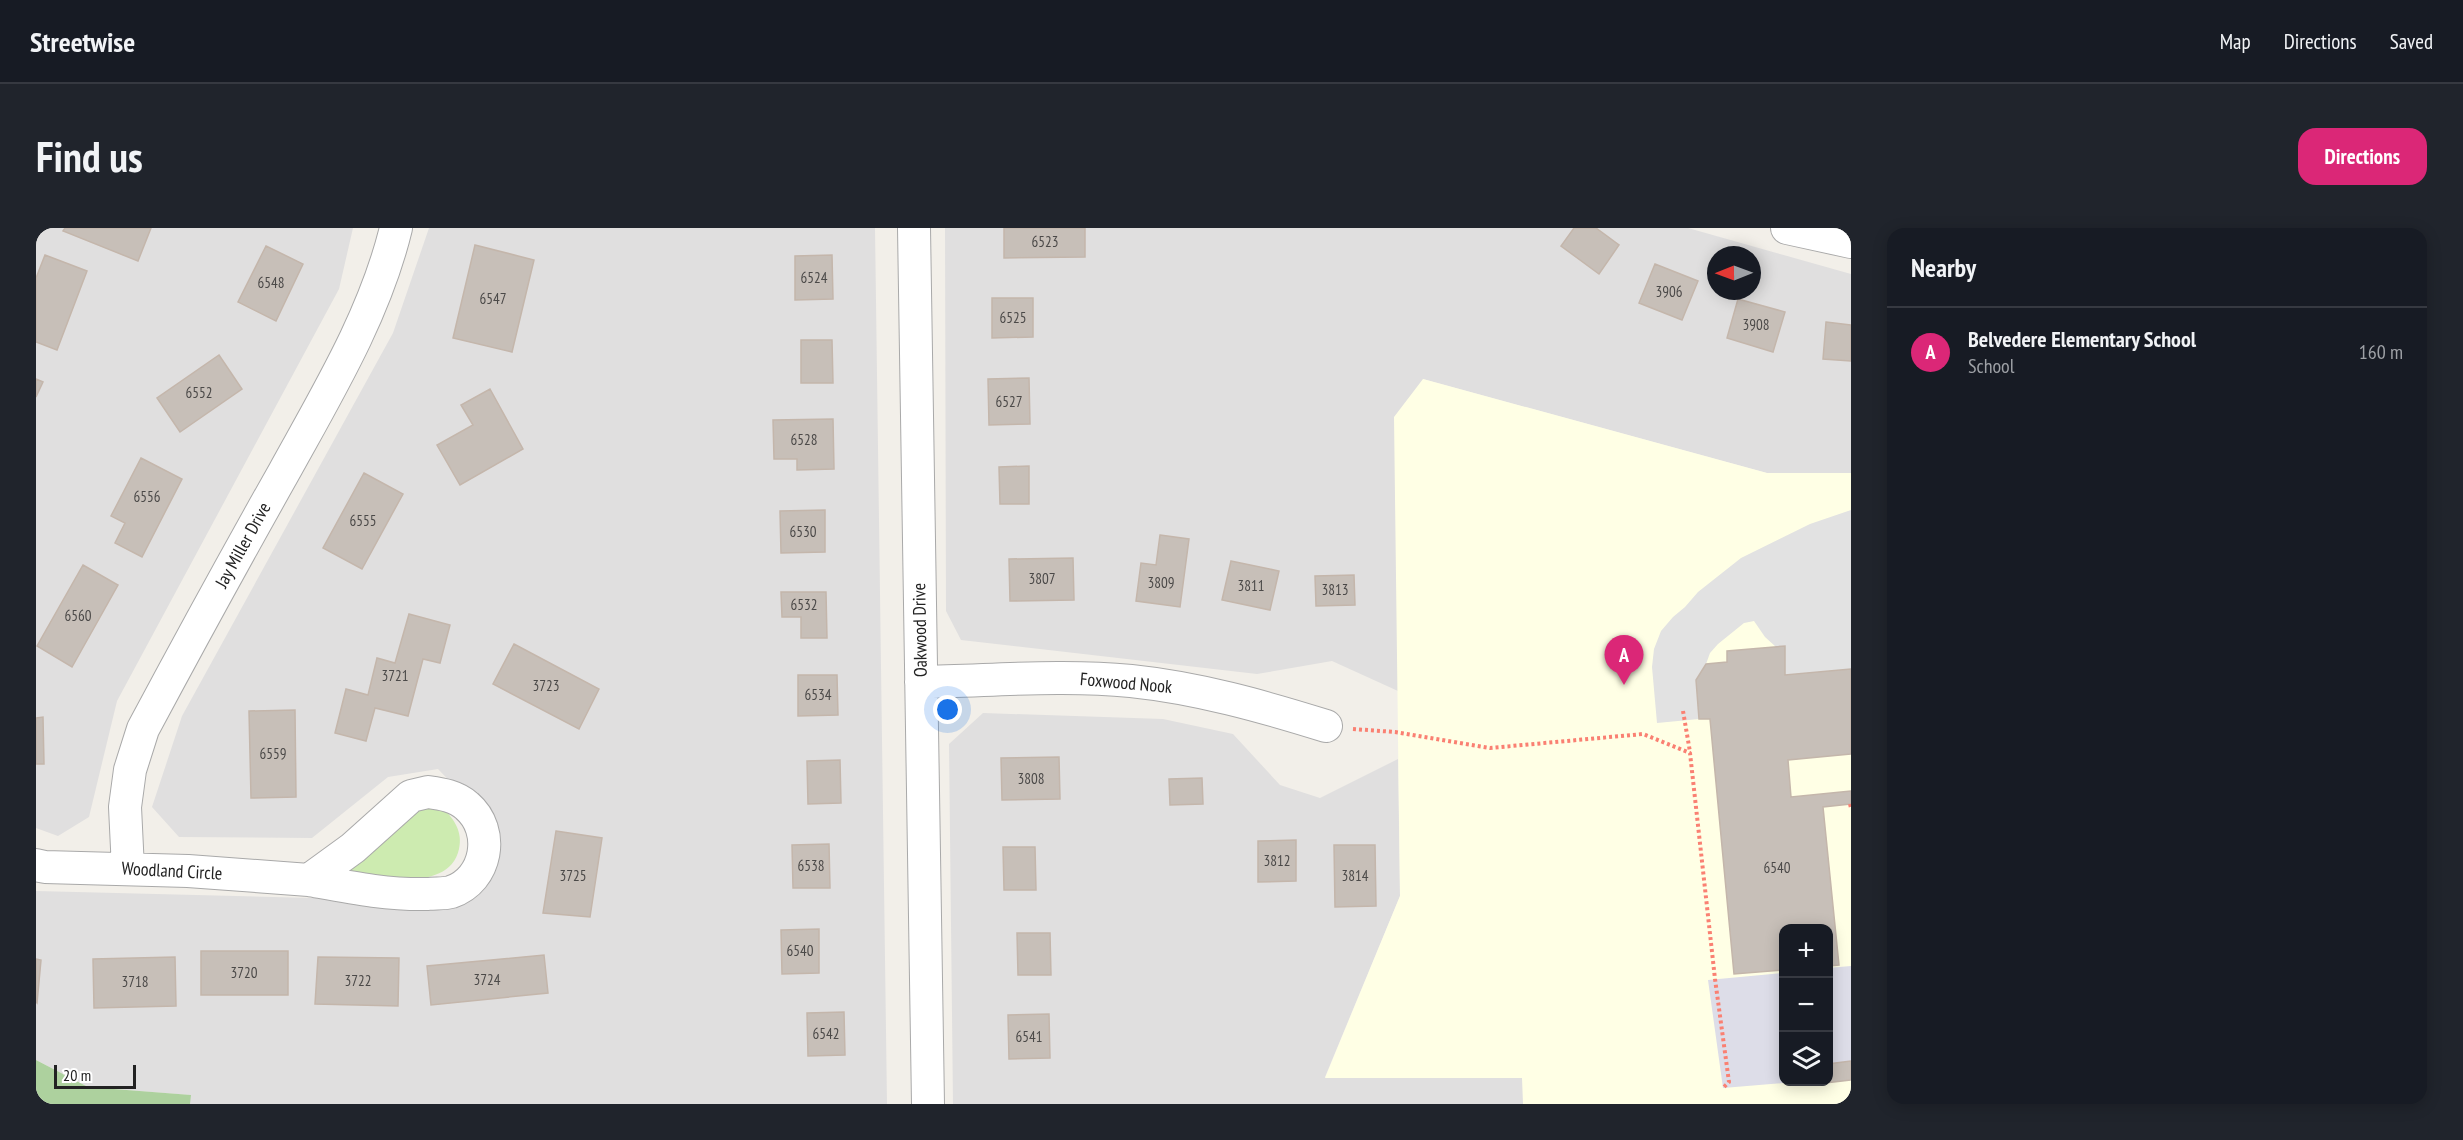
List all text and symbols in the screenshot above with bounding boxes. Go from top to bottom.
text: Streetwise [30,23,135,60]
text: Map [2220,28,2251,55]
text: Directions [2284,28,2357,55]
text: Saved [2390,28,2433,55]
button: Directions [2298,128,2427,185]
text: Find us [36,129,143,184]
house number: 6523 [1031,232,1059,251]
north arrow [1707,246,1761,300]
text: Nearby [1911,251,1976,284]
house number: 6524 [800,268,828,287]
house number: 6548 [257,273,285,292]
house number: 3906 [1655,282,1683,301]
house number: 6547 [479,289,507,308]
house number: 6525 [999,308,1027,327]
house number: 3908 [1742,315,1770,334]
text: Belvedere Elementary School [1968,325,2196,353]
text: A [1925,339,1936,365]
text: 160 m [2359,339,2403,365]
text: School [1968,353,2014,379]
house number: 6552 [185,383,213,402]
house number: 6527 [995,392,1023,411]
house number: 6528 [790,430,818,449]
house number: 6556 [133,487,161,506]
street label: Jay Miller Drive [209,498,275,592]
house number: 6555 [349,511,377,530]
house number: 6530 [789,522,817,541]
house number: 3807 [1028,569,1056,588]
house number: 3809 [1147,573,1175,592]
house number: 3811 [1237,576,1265,595]
house number: 3813 [1321,580,1349,599]
street label: Oakwood Drive [907,583,932,677]
house number: 6532 [790,595,818,614]
house number: 6560 [64,606,92,625]
pin: A [1604,636,1644,685]
house number: 3721 [381,666,409,685]
street label: Foxwood Nook [1079,667,1173,698]
house number: 3723 [532,676,560,695]
house number: 6534 [804,685,832,704]
your location [933,695,962,724]
house number: 6559 [259,744,287,763]
house number: 3808 [1017,769,1045,788]
house number: 3812 [1263,851,1291,870]
street label: Woodland Circle [121,856,223,885]
house number: 6538 [797,856,825,875]
house number: 6540 [1763,858,1791,877]
house number: 3725 [559,866,587,885]
house number: 3814 [1341,866,1369,885]
map controls [1779,924,1833,1086]
button: + [1779,924,1833,978]
house number: 6540 [786,941,814,960]
house number: 3720 [230,963,258,982]
house number: 3724 [473,970,501,989]
house number: 3722 [344,971,372,990]
house number: 3718 [121,972,149,991]
button: − [1779,978,1833,1032]
house number: 6542 [812,1024,840,1043]
house number: 6541 [1015,1027,1043,1046]
button: layers [1779,1032,1833,1086]
scale bar [54,1062,136,1090]
text: 20 m [63,1065,91,1085]

